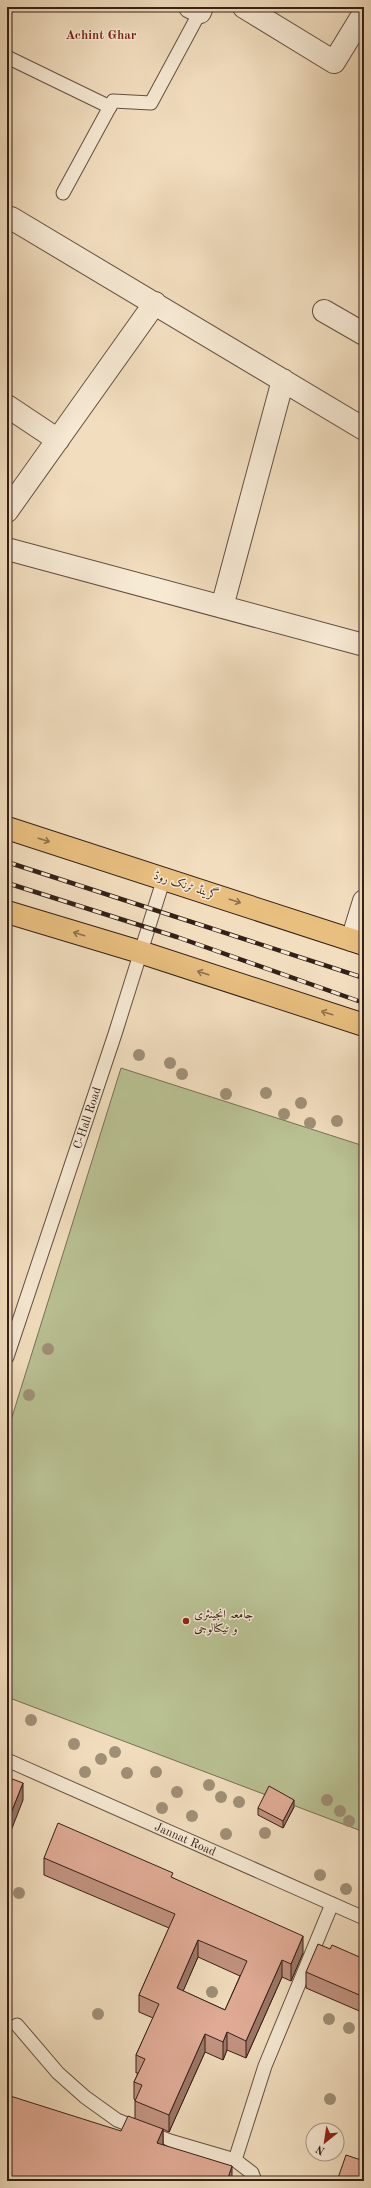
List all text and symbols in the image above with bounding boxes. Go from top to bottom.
district label: Achint Ghar [65,29,137,42]
one-way arrow [38,837,51,844]
street label: گرینڈ ٹرنک روڈ [152,867,221,903]
one-way arrow [228,898,241,905]
one-way arrow [73,930,86,937]
one-way arrow [198,968,210,976]
one-way arrow [321,1008,333,1016]
street label: C-Hall Road [72,1086,104,1151]
place label: جامعہ انجینئری و ٹیکنالوجی [194,1608,253,1636]
marker: جامعہ انجینئری و ٹیکنالوجی [181,1616,191,1626]
street label: Jannat Road [152,1821,217,1859]
north arrow [305,2122,345,2162]
text: N [314,2142,327,2156]

